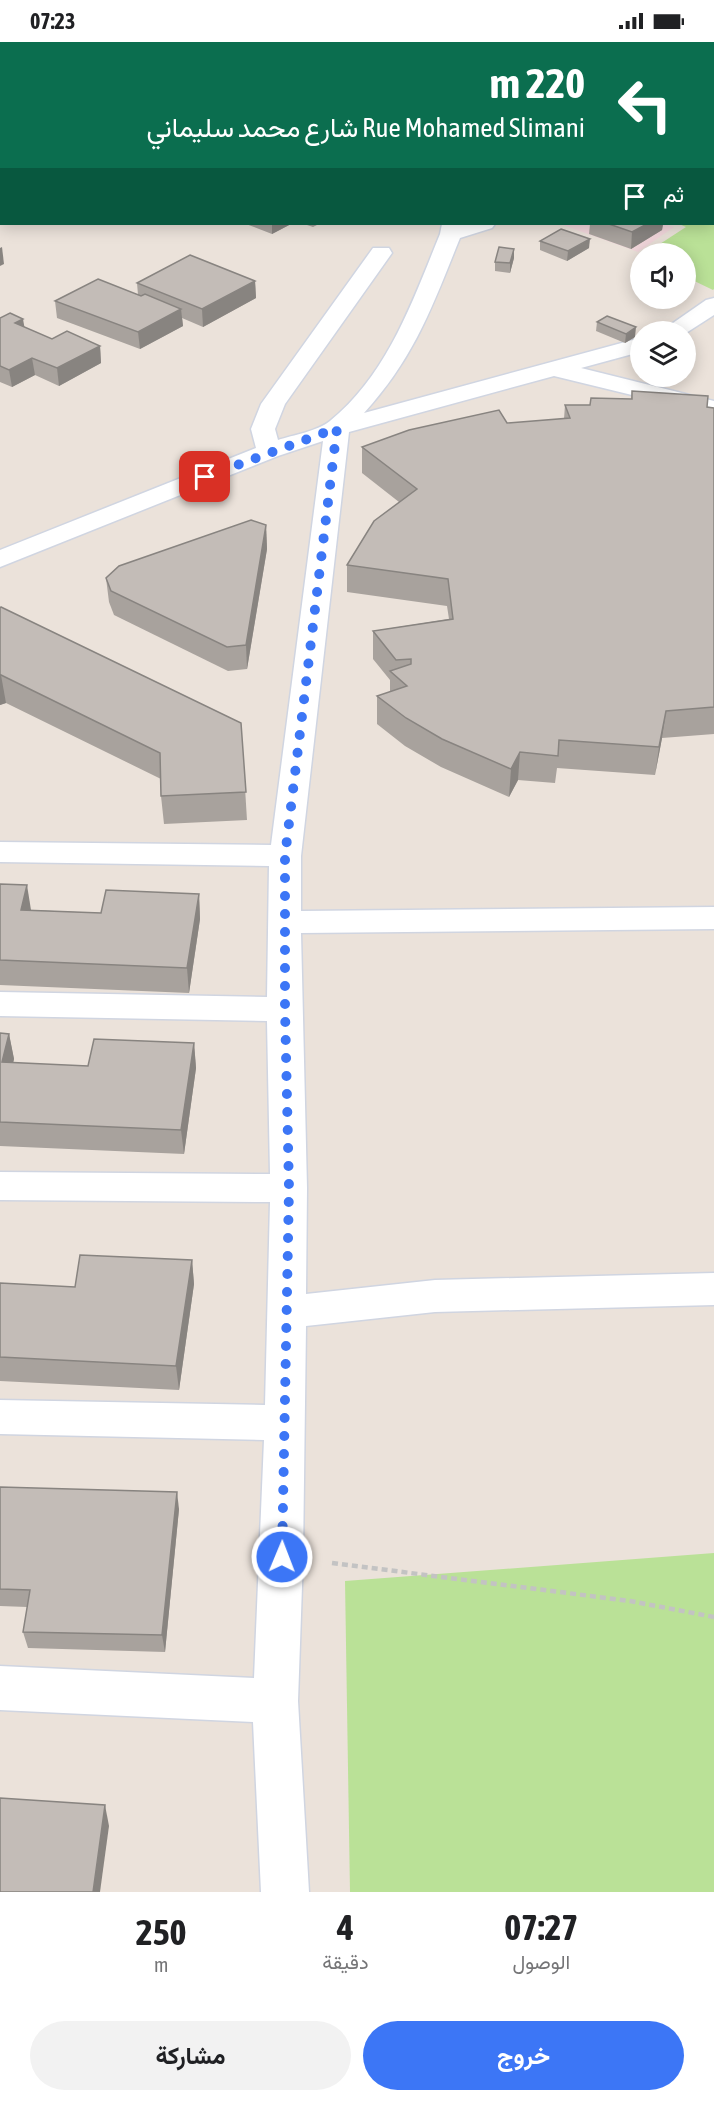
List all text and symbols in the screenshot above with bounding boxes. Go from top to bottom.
text: 07:23 [30,8,75,34]
text: 220 m [490,59,585,107]
icon: left [606,66,684,144]
text: Rue Mohamed Slimani شارع محمد سليماني [147,112,585,143]
icon: arrive [618,180,651,213]
text: ثم [663,181,684,207]
map controls [630,243,696,387]
button: sound [630,243,696,309]
button: layers [630,321,696,387]
pin [179,451,230,502]
icon: arrive [188,460,221,493]
position arrow [250,1525,314,1589]
text: 4 [337,1906,354,1948]
text: 07:27 [504,1906,578,1948]
text: 250 [136,1911,187,1953]
text: دقيقة [322,1950,369,1973]
text: الوصول [512,1950,570,1973]
text: m [154,1953,168,1976]
button: مشاركة [30,2021,351,2090]
button: خروج [363,2021,684,2090]

